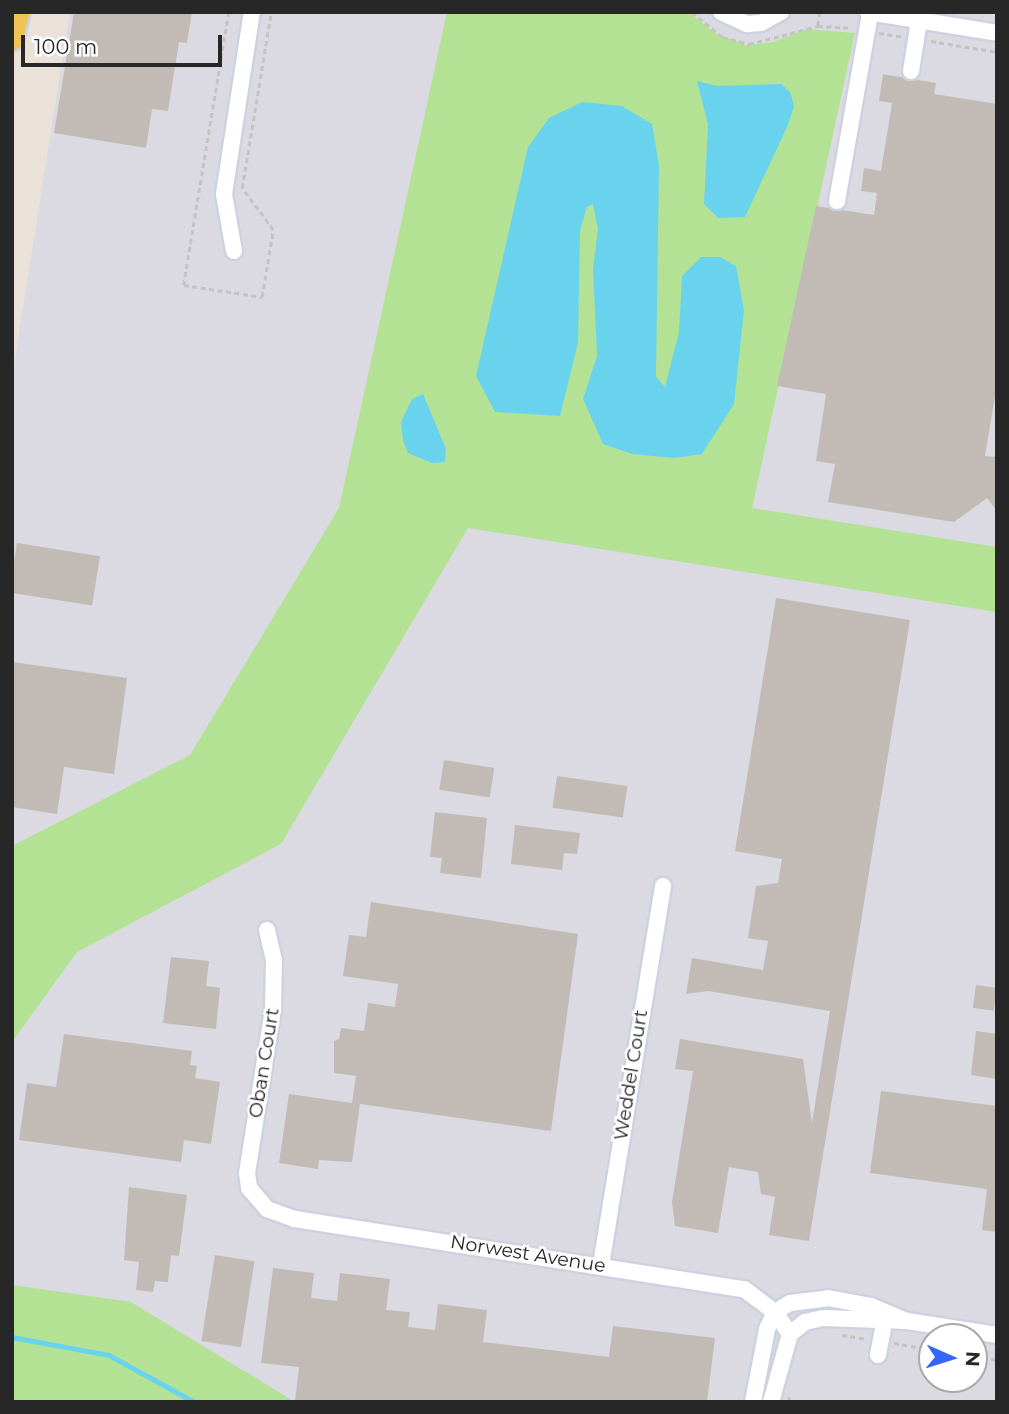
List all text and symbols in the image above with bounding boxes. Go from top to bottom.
scale bar [24,21,226,65]
text: 100 m [34,34,97,59]
street label: Oban Court [244,1006,284,1120]
street label: Weddel Court [609,1008,653,1142]
street label: Norwest Avenue [449,1230,607,1278]
north arrow [918,1323,988,1393]
text: N [961,1351,984,1367]

